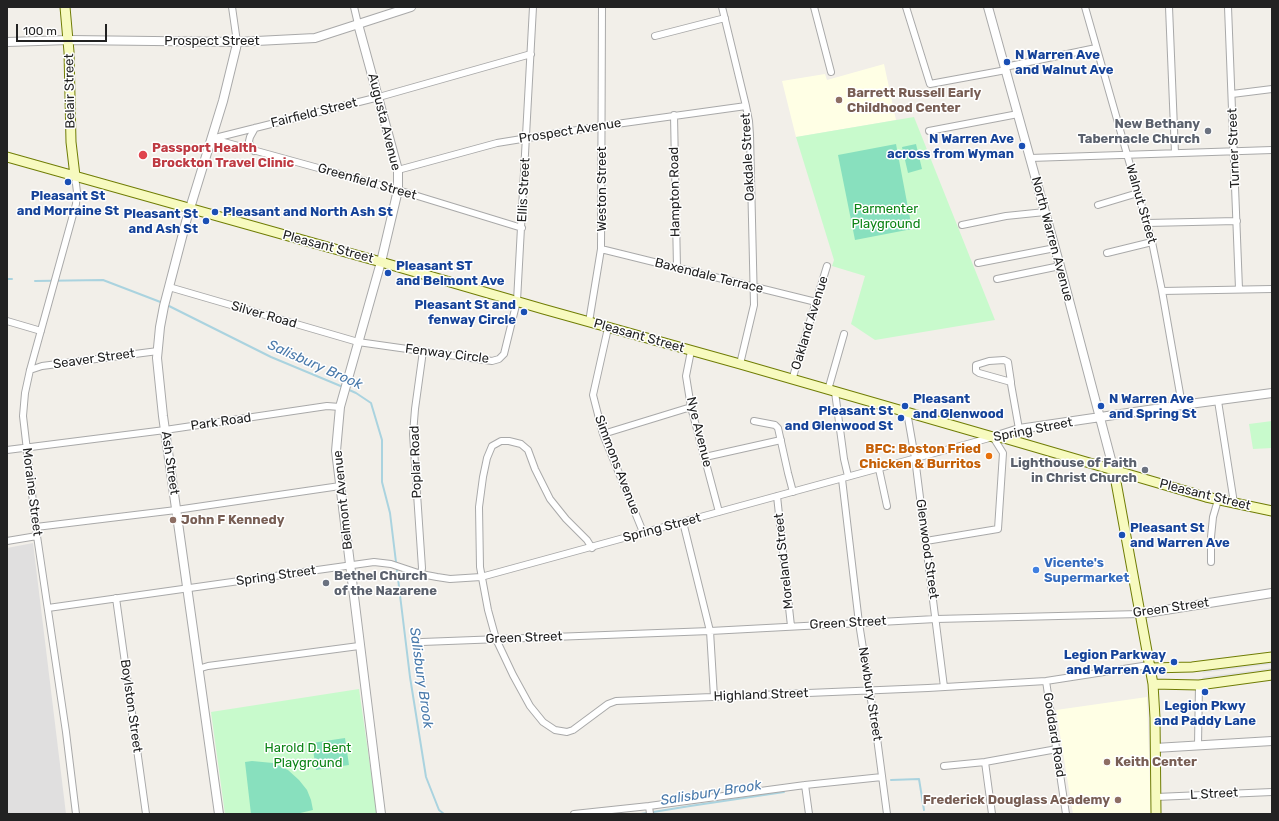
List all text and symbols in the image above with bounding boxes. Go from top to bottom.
scale bar [18,16,109,42]
text: 100 m [23,24,57,38]
street label: Prospect Street [164,33,260,49]
place label: N Warren Ave and Walnut Ave [1015,47,1113,78]
street label: Belair Street [62,53,78,129]
marker: N Warren Ave and Walnut Ave [1002,57,1012,67]
street label: Augusta Avenue [364,72,404,172]
place label: Barrett Russell Early Childhood Center [847,85,981,116]
street label: Fairfield Street [269,95,359,131]
marker: Barrett Russell Early Childhood Center [834,95,844,105]
street label: Turner Street [1225,108,1243,188]
street label: Oakdale Street [738,112,758,202]
street label: Prospect Avenue [518,115,622,147]
place label: New Bethany Tabernacle Church [1078,116,1200,147]
marker: New Bethany Tabernacle Church [1203,126,1213,136]
place label: N Warren Ave across from Wyman [887,131,1014,162]
place label: Passport Health Brockton Travel Clinic [152,140,294,171]
marker: N Warren Ave across from Wyman [1017,141,1027,151]
street label: Weston Street [594,146,610,232]
street label: Hampton Road [666,147,684,237]
marker: Passport Health Brockton Travel Clinic [137,149,149,161]
street label: Ellis Street [515,157,533,223]
street label: Greenfield Street [316,160,418,204]
street label: Walnut Street [1122,162,1160,246]
street label: North Warren Avenue [1028,175,1076,303]
marker: Pleasant St and Morraine St [63,177,73,187]
place label: Pleasant St and Morraine St [17,188,119,219]
park label: Parmenter Playground [852,201,920,232]
place label: Pleasant and North Ash St [223,204,393,220]
place label: Pleasant St and Ash St [123,206,198,237]
marker: Pleasant and North Ash St [210,207,220,217]
marker: Pleasant St and Ash St [201,216,211,226]
street label: Pleasant Street [281,227,375,267]
street label: Baxendale Terrace [653,255,765,297]
place label: Pleasant ST and Belmont Ave [396,258,505,289]
marker: Pleasant ST and Belmont Ave [383,268,393,278]
street label: Oakland Avenue [788,274,832,372]
place label: Pleasant St and fenway Circle [414,297,516,328]
street label: Silver Road [229,298,299,332]
marker: Pleasant St and fenway Circle [519,307,529,317]
street label: Pleasant Street [592,316,686,356]
water label: Salisbury Brook [265,337,365,393]
street label: Fenway Circle [404,341,490,367]
street label: Seaver Street [52,346,136,372]
place label: Pleasant and Glenwood [913,391,1004,422]
place label: N Warren Ave and Spring St [1109,391,1197,422]
street label: Nye Avenue [683,395,715,469]
marker: Pleasant and Glenwood [900,401,910,411]
marker: N Warren Ave and Spring St [1096,401,1106,411]
place label: Pleasant St and Glenwood St [785,403,893,434]
street label: Park Road [190,410,252,434]
street label: Simmons Avenue [591,413,643,517]
marker: Pleasant St and Glenwood St [896,413,906,423]
street label: Spring Street [992,415,1074,445]
street label: Poplar Road [407,425,425,499]
street label: Ash Street [158,430,182,496]
place label: BFC: Boston Fried Chicken & Burritos [859,441,981,472]
street label: Moraine Street [19,447,45,537]
street label: Belmont Avenue [330,450,356,550]
marker: BFC: Boston Fried Chicken & Burritos [984,451,994,461]
place label: Lighthouse of Faith in Christ Church [1010,455,1137,486]
marker: Lighthouse of Faith in Christ Church [1140,465,1150,475]
street label: Pleasant Street [1158,476,1252,514]
street label: Glenwood Street [912,498,942,600]
street label: Spring Street [621,510,703,546]
place label: John F Kennedy [181,512,284,528]
street label: Moreland Street [771,512,797,610]
marker: John F Kennedy [168,515,178,525]
place label: Pleasant St and Warren Ave [1130,520,1230,551]
marker: Pleasant St and Warren Ave [1117,530,1127,540]
place label: Vicente's Supermarket [1044,555,1129,586]
street label: Spring Street [235,563,317,589]
marker: Vicente's Supermarket [1031,565,1041,575]
place label: Bethel Church of the Nazarene [334,568,437,599]
marker: Bethel Church of the Nazarene [321,578,331,588]
street label: Green Street [1132,595,1210,621]
street label: Green Street [809,613,887,633]
water label: Salisbury Brook [406,626,436,730]
street label: Green Street [485,629,563,647]
street label: Newbury Street [855,646,885,742]
place label: Legion Parkway and Warren Ave [1064,647,1166,678]
marker: Legion Parkway and Warren Ave [1169,657,1179,667]
street label: Boylston Street [117,658,145,754]
street label: Highland Street [713,686,809,704]
marker: Legion Pkwy and Paddy Lane [1200,687,1210,697]
street label: Goddard Road [1040,692,1068,778]
place label: Legion Pkwy and Paddy Lane [1154,698,1256,729]
park label: Harold D. Bent Playground [265,740,351,771]
place label: Keith Center [1115,754,1197,770]
marker: Keith Center [1102,757,1112,767]
water label: Salisbury Brook [659,777,763,809]
street label: L Street [1190,785,1238,803]
place label: Frederick Douglass Academy [923,792,1110,808]
marker: Frederick Douglass Academy [1113,795,1123,805]

